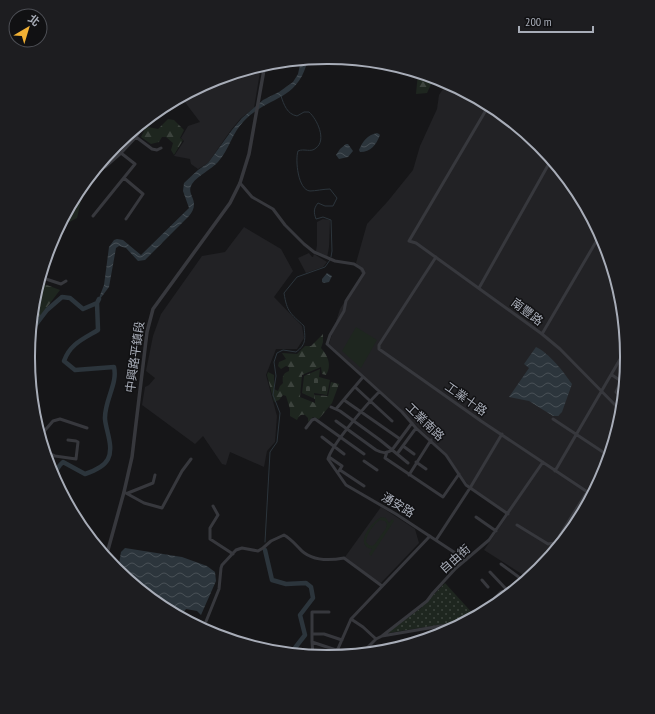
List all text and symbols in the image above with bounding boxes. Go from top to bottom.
north arrow [8,8,48,48]
scale bar [519,8,593,34]
text: 北 [26,11,43,29]
text: 200 m [525,14,552,29]
street label: 南豐路 [508,295,546,328]
street label: 中興路平鎮段 [122,320,147,394]
street label: 工業十路 [442,379,490,419]
street label: 工業南路 [403,400,448,444]
street label: 湧安路 [379,489,418,520]
street label: 自由街 [436,541,473,576]

